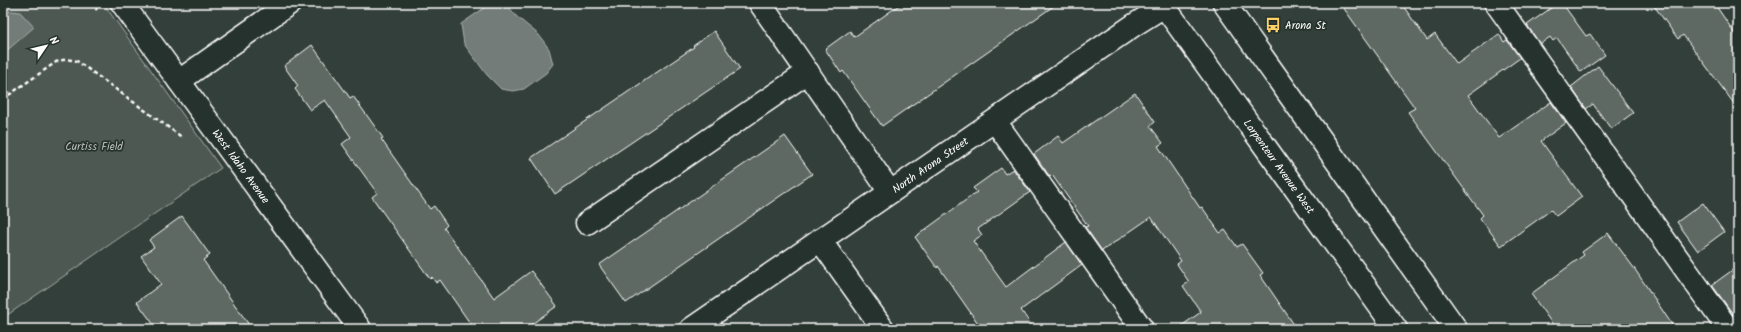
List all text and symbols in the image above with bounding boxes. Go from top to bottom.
bus stop icon: Arona St [1264,16,1282,34]
place label: Arona St [1285,17,1327,35]
north arrow [26,26,66,66]
text: N [44,33,63,49]
street label: Larpenteur Avenue West [1238,116,1319,219]
street label: West Idaho Avenue [207,126,274,208]
street label: North Arona Street [889,133,973,198]
park label: Curtiss Field [65,138,123,156]

